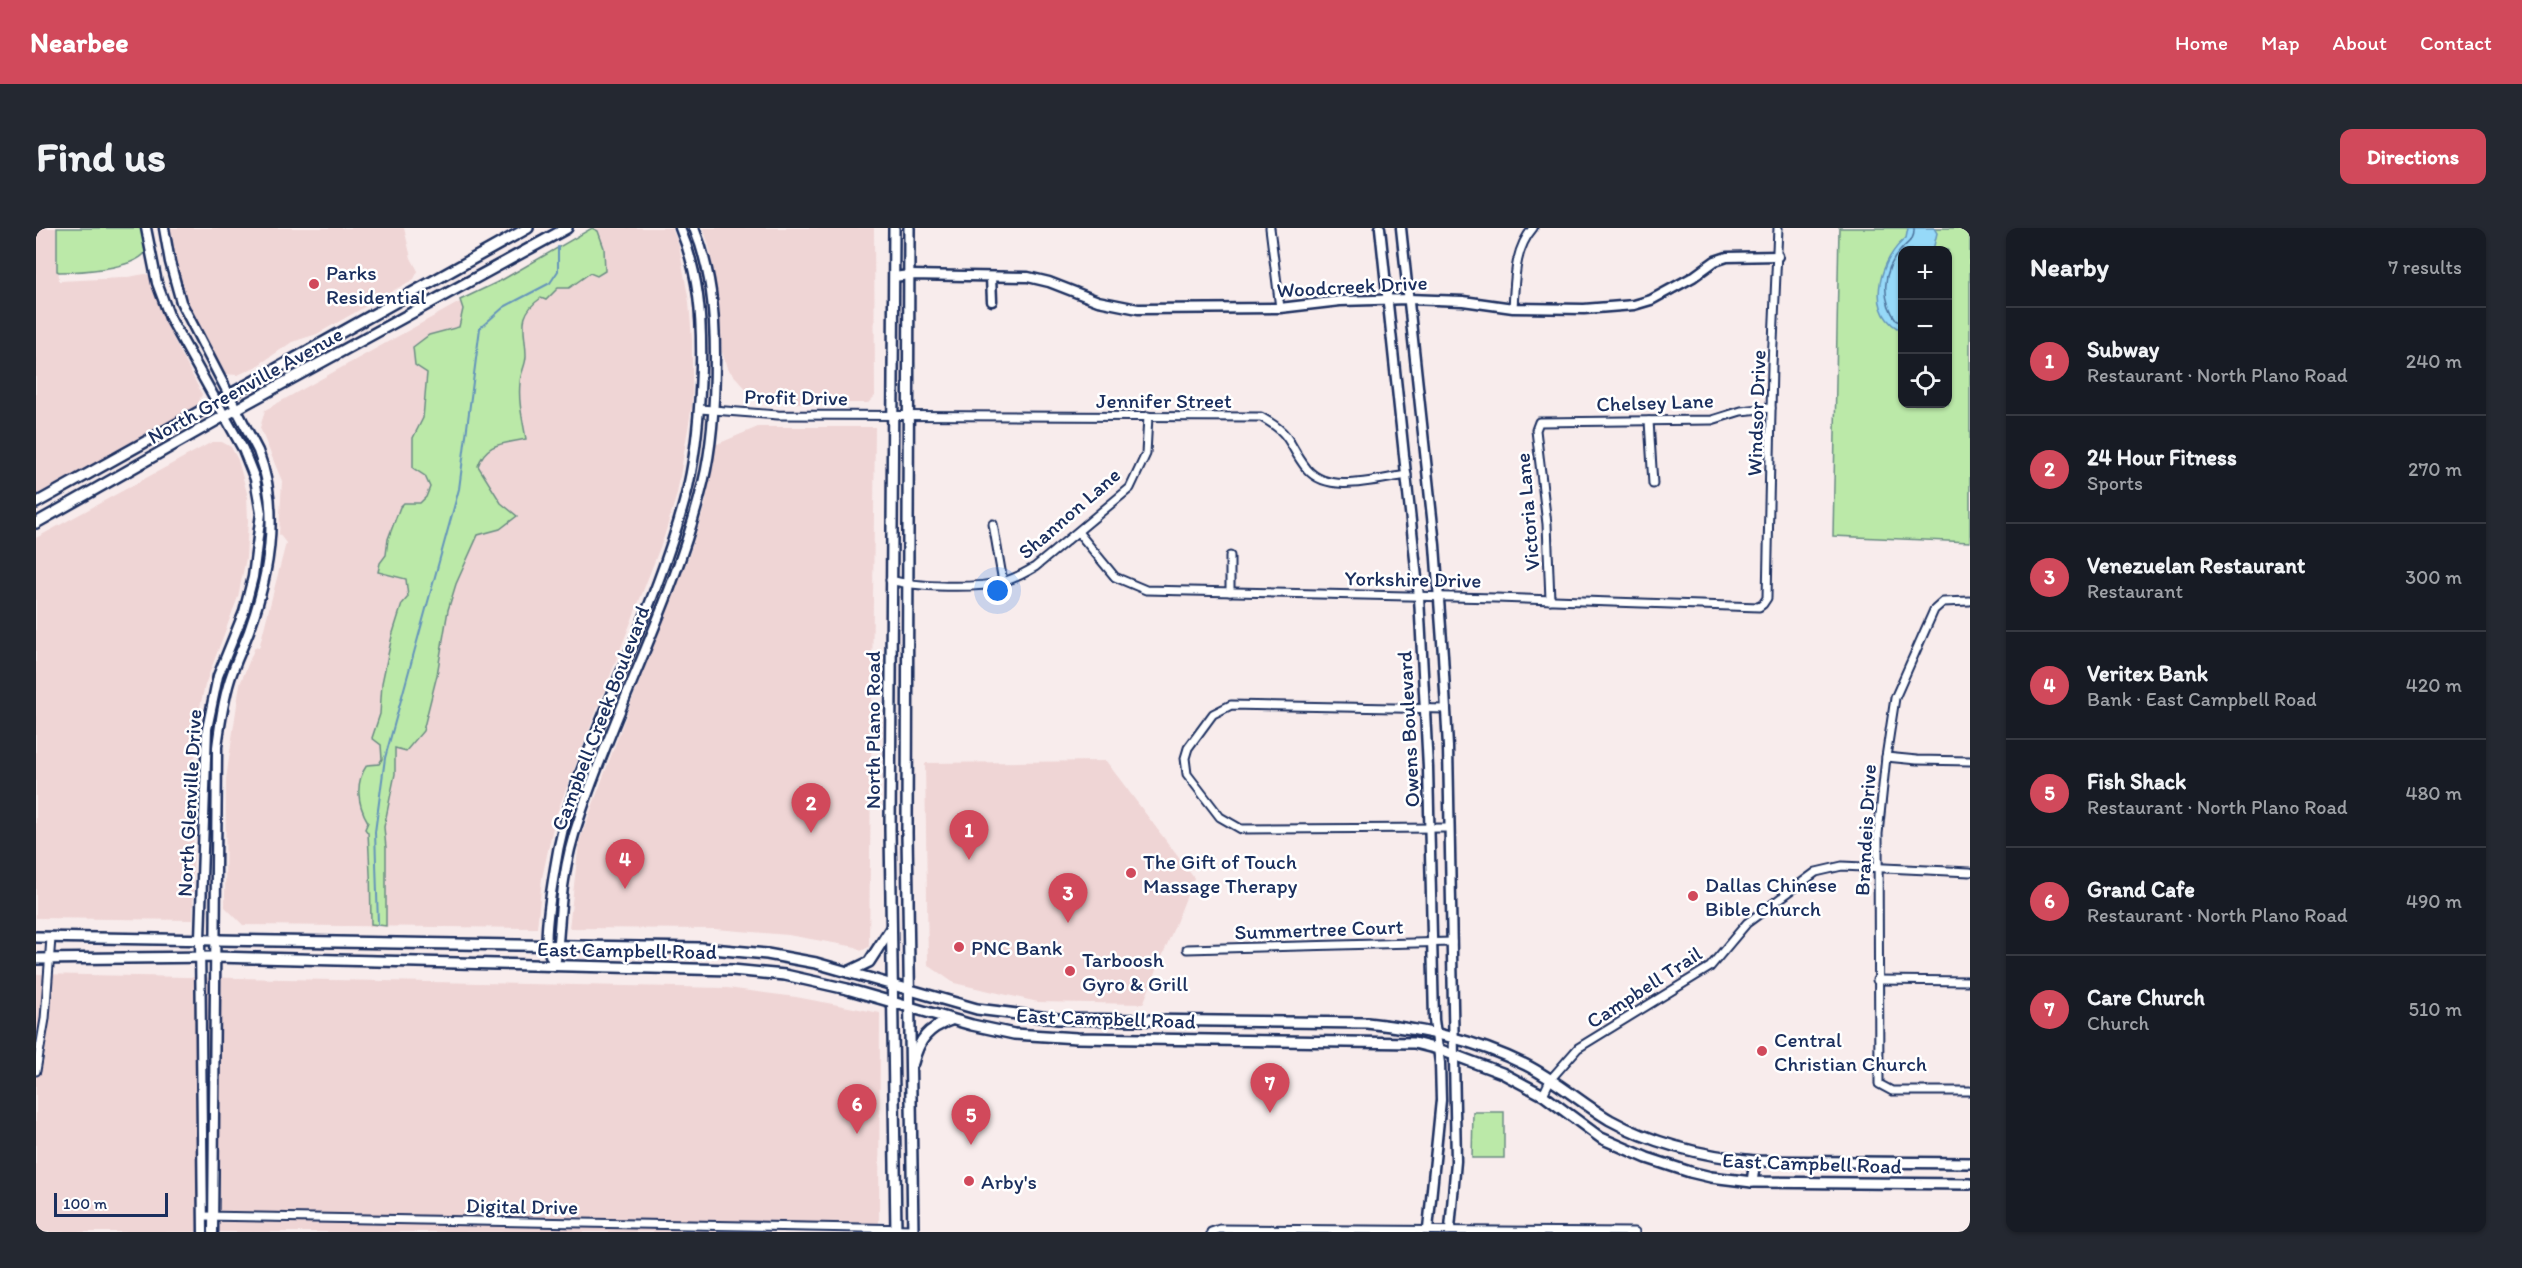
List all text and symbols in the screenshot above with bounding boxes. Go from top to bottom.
text: Nearbee [30,25,129,59]
text: Home [2175,30,2228,55]
text: Map [2261,30,2300,55]
text: About [2333,30,2387,55]
text: Contact [2420,30,2492,55]
button: Directions [2340,129,2486,184]
text: Find us [36,131,166,182]
map controls [1898,246,1952,408]
button: + [1898,246,1952,300]
text: Nearby [2030,251,2109,283]
text: 7 results [2388,255,2462,279]
place label: Parks Residential [326,260,426,309]
street label: Woodcreek Drive [1276,270,1428,302]
marker: Parks Residential [307,277,321,291]
button: − [1898,300,1952,354]
street label: North Greenville Avenue [143,321,347,449]
text: Subway [2087,336,2159,363]
street label: Windsor Drive [1741,349,1771,477]
text: 1 [2045,349,2054,373]
text: 240 m [2406,349,2462,373]
button: locate [1898,354,1952,408]
text: Restaurant · North Plano Road [2087,363,2348,387]
street label: Profit Drive [744,384,848,410]
street label: Chelsey Lane [1596,387,1714,417]
street label: Jennifer Street [1096,388,1232,413]
text: 24 Hour Fitness [2087,444,2237,471]
street label: Victoria Lane [1509,452,1545,572]
text: 2 [2044,457,2055,481]
text: 270 m [2408,457,2462,481]
street label: Shannon Lane [1013,462,1125,564]
text: Sports [2087,471,2143,495]
text: Venezuelan Restaurant [2087,552,2305,579]
street label: Yorkshire Drive [1345,565,1482,593]
text: 3 [2044,565,2055,589]
text: 300 m [2405,565,2462,589]
your location [983,576,1012,605]
text: Restaurant [2087,579,2183,603]
street label: Campbell Creek Boulevard [546,602,654,834]
street label: North Plano Road [860,650,885,809]
street label: Owens Boulevard [1391,650,1425,808]
text: Veritex Bank [2087,660,2208,687]
text: 4 [2043,673,2056,697]
text: 420 m [2406,673,2462,697]
text: Bank · East Campbell Road [2087,687,2317,711]
street label: North Glenville Drive [172,709,206,897]
street label: Brandeis Drive [1849,764,1881,896]
text: Fish Shack [2087,768,2186,795]
text: 5 [2044,781,2055,805]
text: 480 m [2405,781,2462,805]
pin: 2 [792,784,830,833]
text: Restaurant · North Plano Road [2087,795,2348,819]
pin: 1 [950,810,988,860]
pin: 4 [606,840,644,889]
place label: The Gift of Touch Massage Therapy [1143,849,1298,898]
marker: The Gift of Touch Massage Therapy [1124,866,1138,880]
place label: Dallas Chinese Bible Church [1705,872,1837,921]
pin: 3 [1048,874,1088,923]
text: Grand Cafe [2087,876,2195,903]
marker: Dallas Chinese Bible Church [1686,889,1700,903]
text: 6 [2044,889,2055,913]
text: 490 m [2406,889,2462,913]
text: Restaurant · North Plano Road [2087,903,2348,927]
street label: Summertree Court [1234,914,1404,944]
place label: PNC Bank [971,935,1063,960]
street label: East Campbell Road [537,936,717,964]
marker: PNC Bank [952,940,966,954]
street label: Campbell Trail [1582,940,1706,1034]
place label: Tarboosh Gyro & Grill [1082,947,1188,996]
marker: Tarboosh Gyro & Grill [1063,964,1077,978]
text: Care Church [2087,984,2205,1011]
text: 7 [2045,997,2054,1021]
text: 510 m [2409,997,2462,1021]
street label: East Campbell Road [1016,1002,1196,1034]
text: Church [2087,1011,2149,1035]
place label: Central Christian Church [1774,1027,1927,1076]
marker: Central Christian Church [1755,1044,1769,1058]
pin: 7 [1250,1064,1290,1113]
pin: 6 [838,1084,876,1134]
pin: 5 [952,1096,990,1145]
street label: East Campbell Road [1722,1147,1902,1179]
place label: Arby's [981,1169,1037,1194]
marker: Arby's [962,1174,976,1188]
scale bar [54,1190,168,1218]
street label: Digital Drive [466,1193,578,1219]
text: 100 m [63,1194,107,1213]

